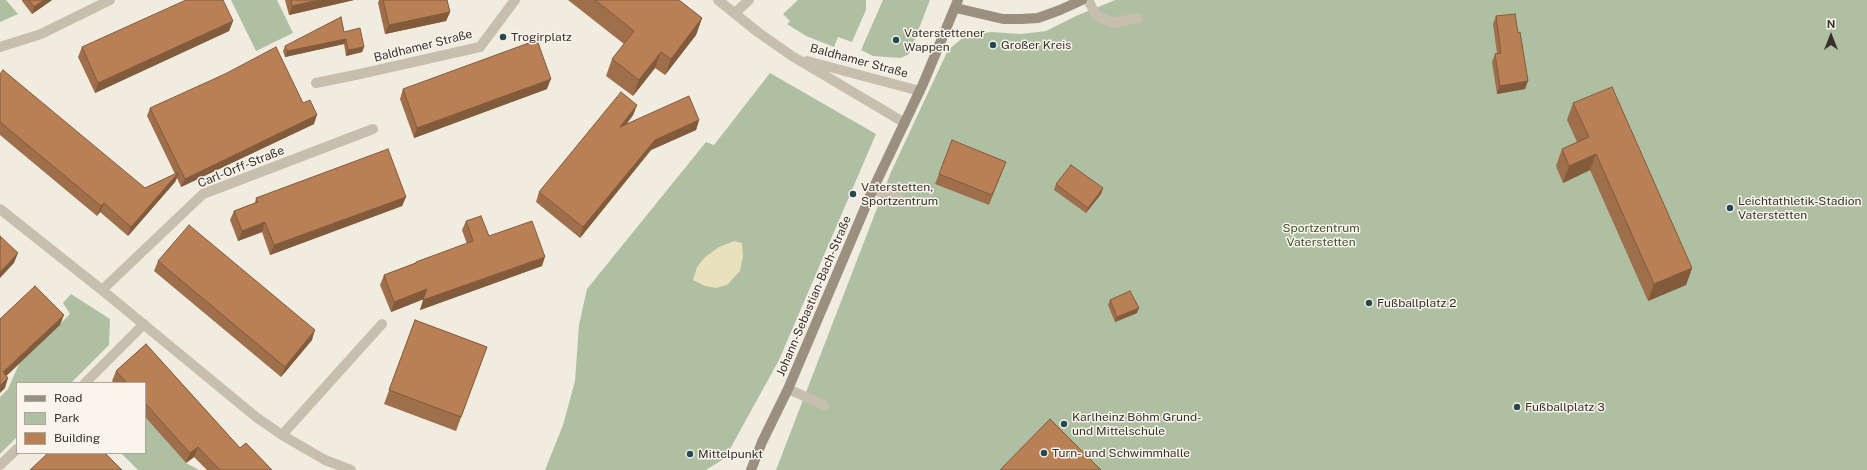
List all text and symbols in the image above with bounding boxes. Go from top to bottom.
north arrow [1811,16,1851,56]
text: N [1827,18,1835,30]
place label: Vaterstettener Wappen [904,26,985,54]
street label: Baldhamer Straße [372,27,474,65]
place label: Trogirplatz [511,30,572,44]
marker: Trogirplatz [498,32,508,42]
marker: Vaterstettener Wappen [891,35,901,45]
place label: Großer Kreis [1001,38,1071,52]
marker: Großer Kreis [988,40,998,50]
street label: Baldhamer Straße [808,41,910,81]
street label: Carl-Orff-Straße [196,143,286,191]
place label: Vaterstetten, Sportzentrum [861,180,938,208]
marker: Vaterstetten, Sportzentrum [848,189,858,199]
place label: Leichtathletik-Stadion Vaterstetten [1738,194,1861,222]
marker: Leichtathletik-Stadion Vaterstetten [1725,203,1735,213]
street label: Johann-Sebastian-Bach-Straße [774,214,854,378]
park label: Sportzentrum Vaterstetten [1282,221,1360,249]
place label: Fußballplatz 2 [1377,296,1456,310]
marker: Fußballplatz 2 [1364,298,1374,308]
legend [16,382,146,454]
text: Road [54,391,82,405]
place label: Fußballplatz 3 [1525,400,1605,414]
marker: Fußballplatz 3 [1512,402,1522,412]
place label: Karlheinz Böhm Grund- und Mittelschule [1072,410,1202,438]
text: Park [54,411,80,425]
marker: Karlheinz Böhm Grund- und Mittelschule [1059,419,1069,429]
text: Building [54,431,100,445]
place label: Turn- und Schwimmhalle [1052,446,1190,460]
place label: Mittelpunkt [698,447,763,461]
marker: Turn- und Schwimmhalle [1039,448,1049,458]
marker: Mittelpunkt [685,449,695,459]

